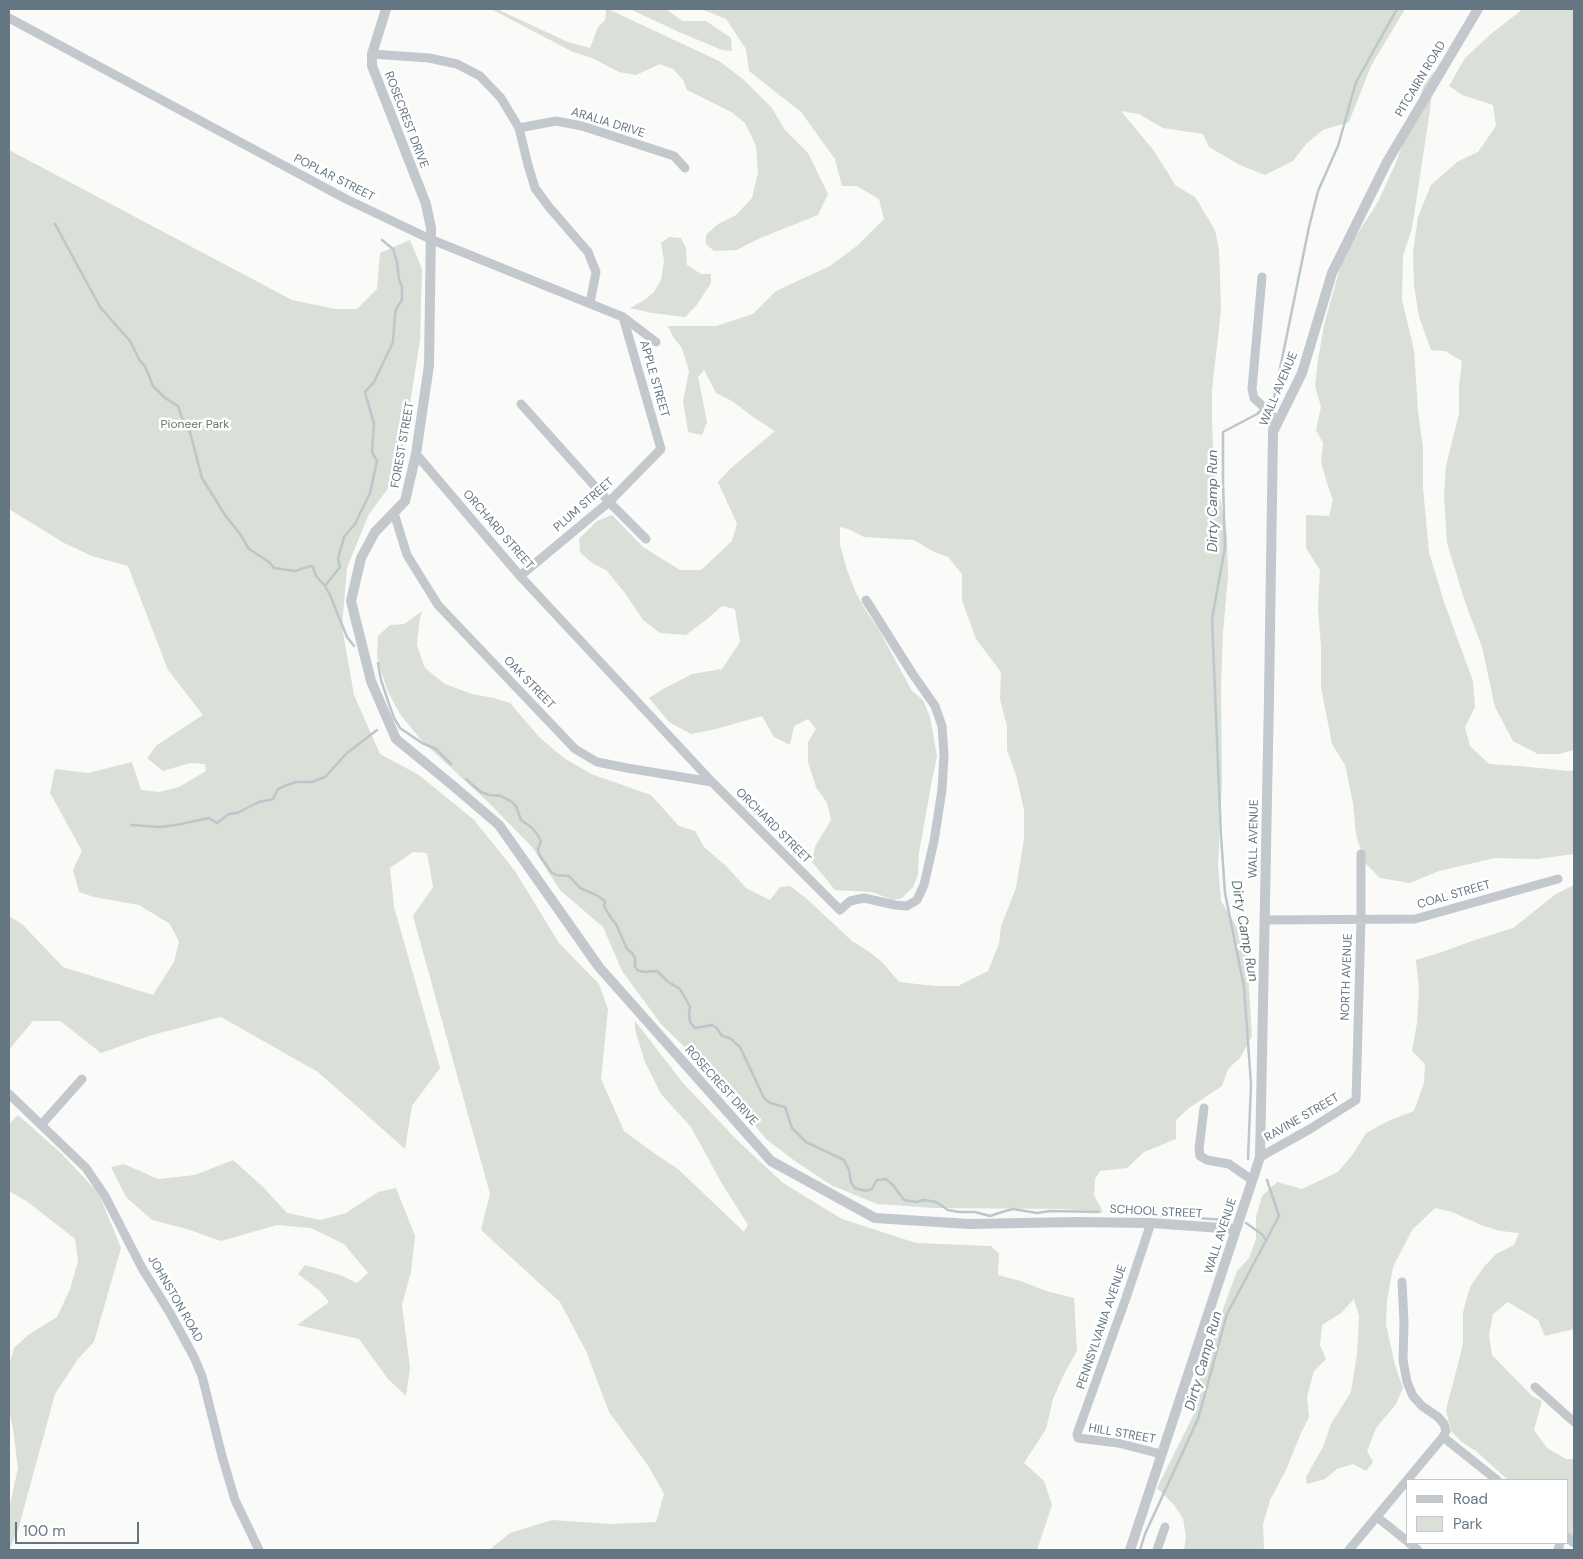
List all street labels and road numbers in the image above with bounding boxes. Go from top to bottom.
street label: PITCAIRN ROAD [1393,38,1449,120]
street label: ROSECREST DRIVE [381,70,431,170]
street label: ARALIA DRIVE [569,105,647,141]
street label: POPLAR STREET [291,151,377,205]
street label: APPLE STREET [636,339,672,419]
street label: WALL AVENUE [1257,350,1301,428]
street label: FOREST STREET [388,401,418,489]
street label: PLUM STREET [551,475,617,535]
street label: ORCHARD STREET [460,487,536,573]
street label: OAK STREET [500,654,558,712]
street label: ORCHARD STREET [732,785,814,867]
street label: WALL AVENUE [1246,799,1262,879]
street label: COAL STREET [1416,878,1492,912]
street label: NORTH AVENUE [1338,933,1356,1021]
street label: ROSECREST DRIVE [681,1043,761,1129]
street label: RAVINE STREET [1262,1091,1342,1145]
street label: WALL AVENUE [1202,1196,1240,1276]
street label: SCHOOL STREET [1109,1202,1203,1222]
street label: JOHNSTON ROAD [144,1253,206,1345]
street label: PENNSYLVANIA AVENUE [1074,1263,1130,1391]
street label: HILL STREET [1087,1421,1157,1447]

